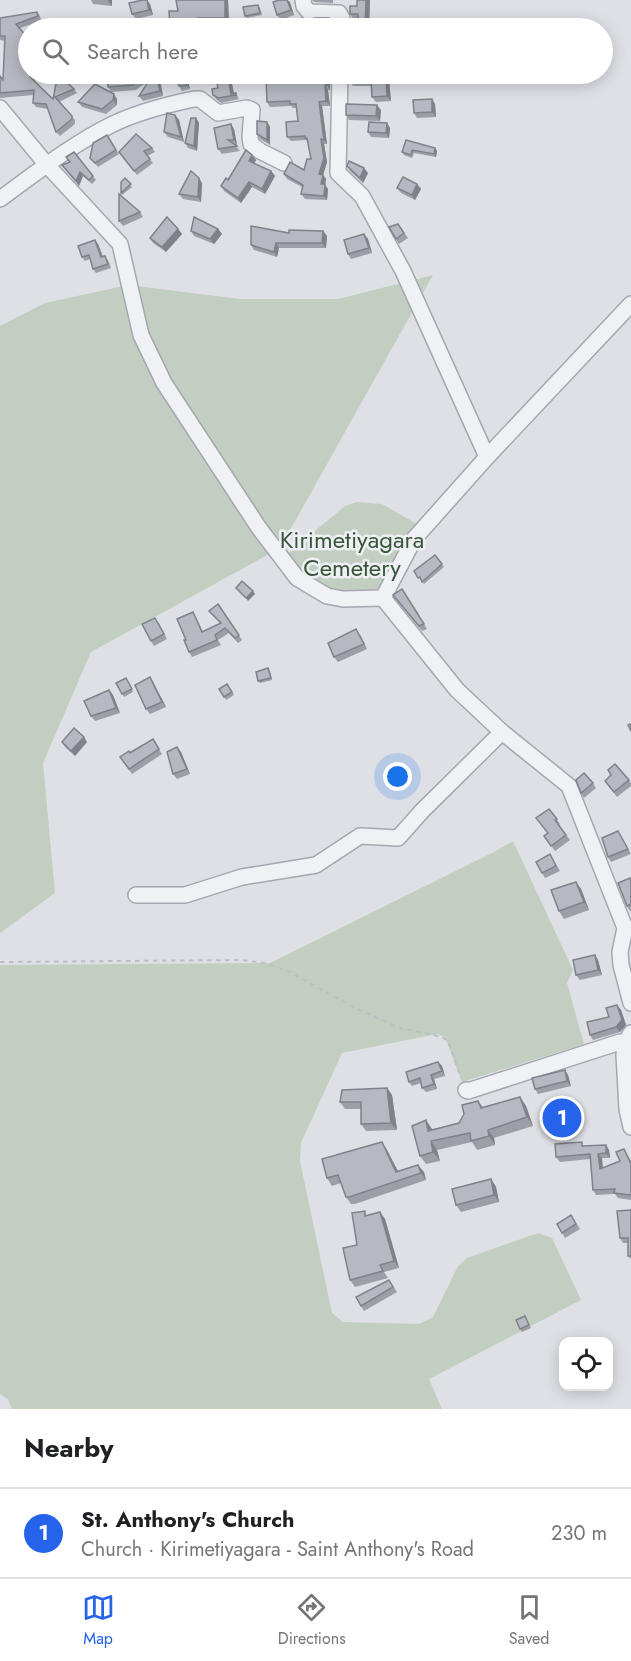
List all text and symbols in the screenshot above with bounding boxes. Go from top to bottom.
search box [18,18,613,84]
icon: search [39,35,72,68]
text: Search here [87,35,198,67]
park label: Kirimetiyagara Cemetery [280,522,424,585]
your location [383,762,412,791]
pin: 1 [542,1096,582,1140]
map controls [559,1337,613,1391]
button: locate [559,1337,613,1391]
text: Nearby [24,1429,113,1467]
text: St. Anthony's Church [81,1503,295,1535]
text: 1 [38,1519,49,1548]
text: 230 m [551,1519,607,1548]
text: Church · Kirimetiyagara - Saint Anthony's Road [81,1535,474,1564]
tab: Map [82,1591,115,1650]
tab: Directions [278,1591,346,1650]
tab: Saved [509,1591,549,1650]

